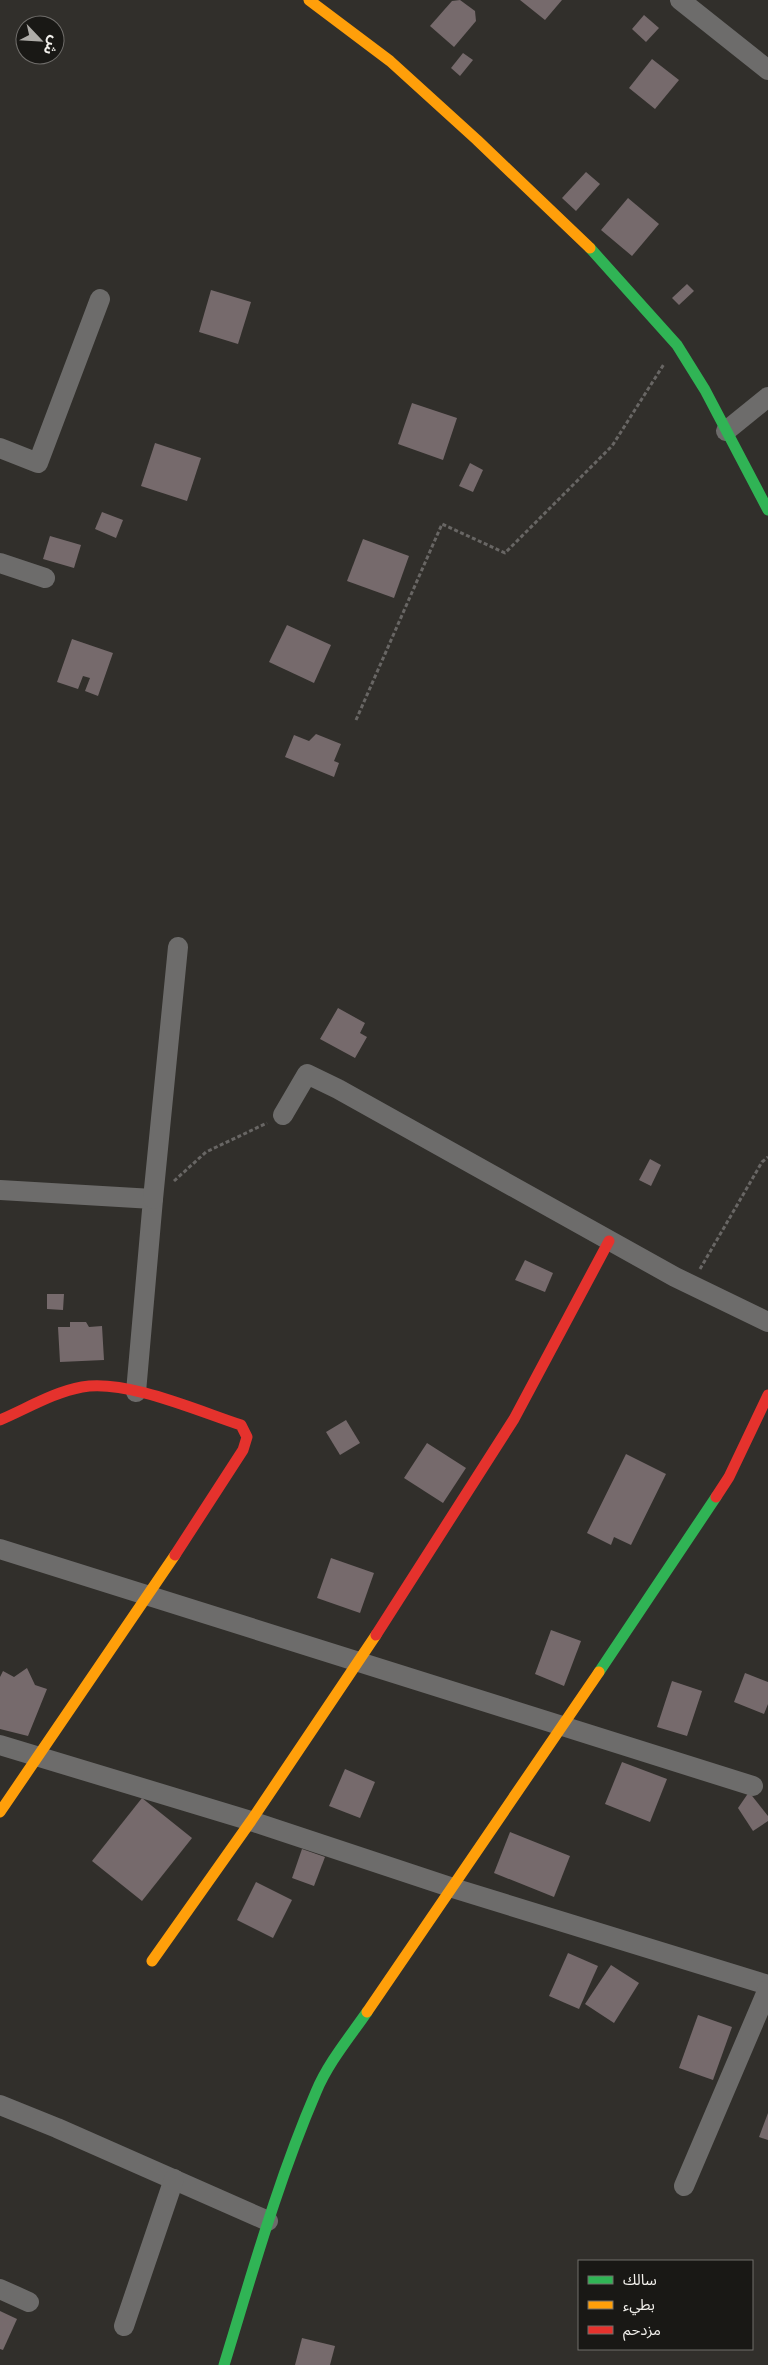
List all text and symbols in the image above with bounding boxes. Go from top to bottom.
north arrow [15,15,65,65]
text: ش [34,30,69,60]
legend [578,2260,753,2350]
text: سالك [623,2264,657,2296]
text: بطيء [623,2289,655,2321]
text: مزدحم [623,2314,661,2346]

